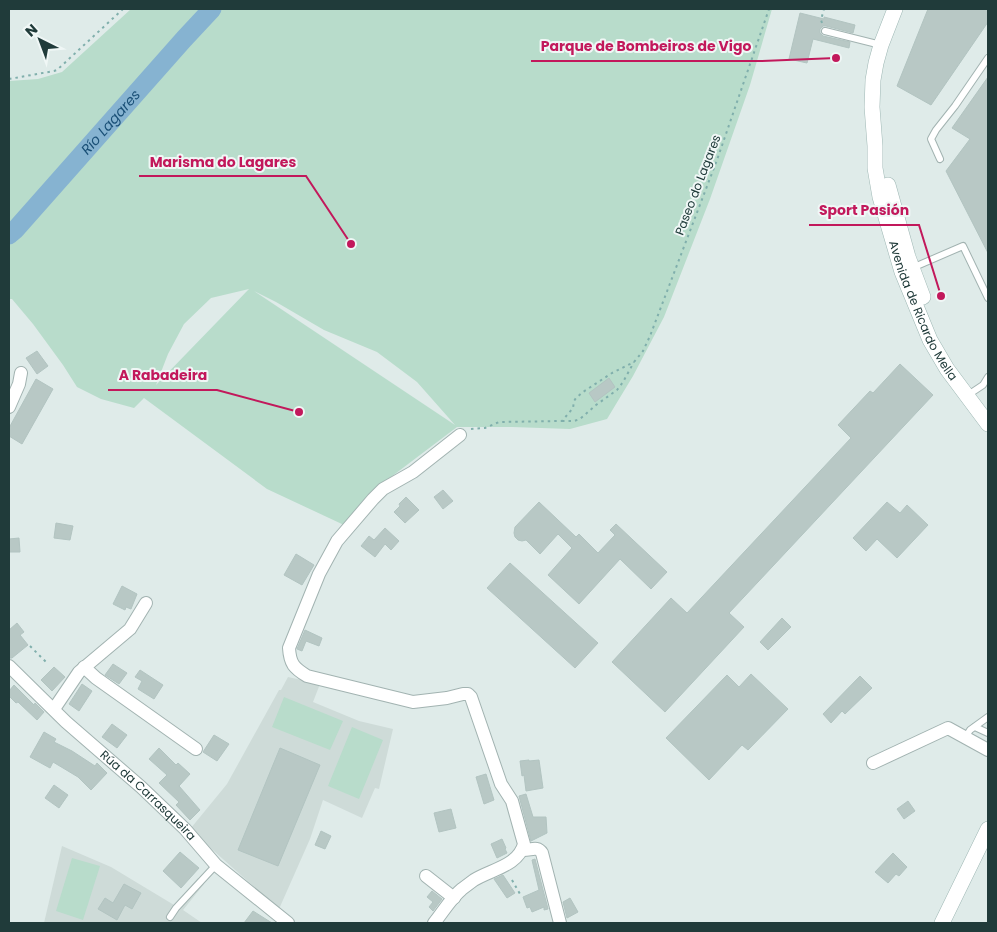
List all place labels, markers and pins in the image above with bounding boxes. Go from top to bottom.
callout: Parque de Bombeiros de Vigo [531,32,762,61]
callout: Marisma do Lagares [139,147,306,176]
callout: Sport Pasión [809,196,919,225]
callout: A Rabadeira [108,361,217,390]

